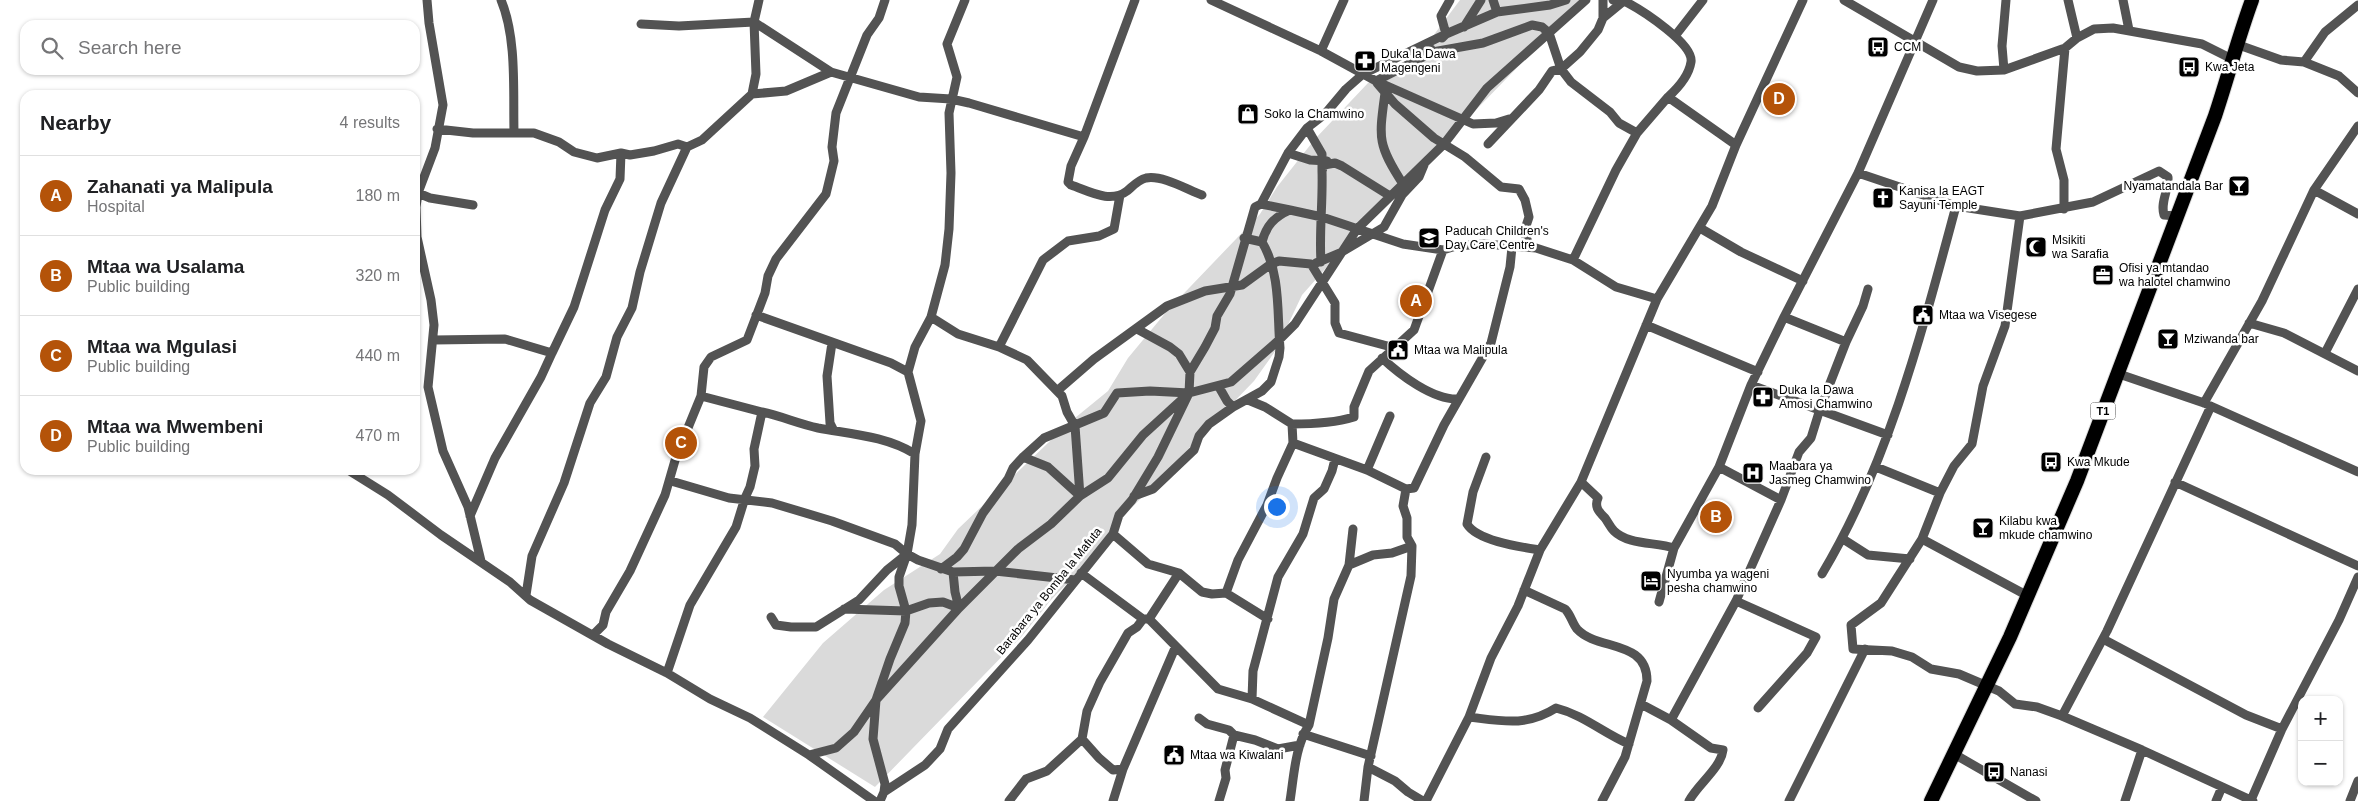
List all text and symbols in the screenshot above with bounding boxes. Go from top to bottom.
search box [20,20,420,75]
icon: search [38,34,66,62]
bus stop icon: CCM [1866,35,1890,59]
text: Search here [78,37,182,58]
place label: CCM [1894,40,1921,54]
place label: Duka la Dawa Magengeni [1381,47,1456,75]
pharmacy icon: Duka la Dawa Magengeni [1353,49,1377,73]
bus stop icon: Kwa Jeta [2177,55,2201,79]
place label: Kwa Jeta [2205,60,2255,74]
pin: D [1763,80,1795,118]
shop icon: Soko la Chamwino [1236,102,1260,126]
place label: Soko la Chamwino [1264,107,1364,121]
text: Nearby [40,111,111,134]
text: 4 results [340,114,400,131]
bar icon: Nyamatandala Bar [2227,174,2251,198]
text: Zahanati ya Malipula [87,176,273,197]
place label: Nyamatandala Bar [2124,179,2223,193]
place label: Kanisa la EAGT Sayuni Temple [1899,184,1985,212]
church icon: Kanisa la EAGT Sayuni Temple [1871,186,1895,210]
text: A [50,187,62,204]
text: 180 m [356,187,400,204]
text: Hospital [87,198,145,215]
place label: Paducah Children's Day Care Centre [1445,224,1549,252]
school or university icon: Paducah Children's Day Care Centre [1417,226,1441,250]
place label: Msikiti wa Sarafia [2051,233,2109,261]
mosque icon: Msikiti wa Sarafia [2024,235,2048,259]
text: Mtaa wa Usalama [87,256,244,277]
place label: Ofisi ya mtandao wa halotel chamwino [2118,261,2231,289]
office icon: Ofisi ya mtandao wa halotel chamwino [2091,263,2115,287]
text: B [50,267,62,284]
text: 320 m [356,267,400,284]
text: Public building [87,278,190,295]
pin: A [1400,282,1432,320]
public building icon: Mtaa wa Visegese [1911,303,1935,327]
place label: Mtaa wa Visegese [1939,308,2037,322]
bar icon: Mziwanda bar [2156,327,2180,351]
place label: Mziwanda bar [2184,332,2259,346]
text: Mtaa wa Mgulasi [87,336,237,357]
public building icon: Mtaa wa Malipula [1386,338,1410,362]
place label: Mtaa wa Malipula [1414,343,1508,357]
text: C [50,347,62,364]
text: 440 m [356,347,400,364]
text: Public building [87,358,190,375]
place label: Duka la Dawa Amosi Chamwino [1779,383,1873,411]
pharmacy icon: Duka la Dawa Amosi Chamwino [1751,385,1775,409]
road number: T1 [2090,402,2116,420]
text: Mtaa wa Mwembeni [87,416,263,437]
pin: C [665,424,697,462]
text: D [50,427,62,444]
text: 470 m [356,427,400,444]
text: Public building [87,438,190,455]
bus stop icon: Kwa Mkude [2039,450,2063,474]
place label: Kwa Mkude [2067,455,2130,469]
place label: Maabara ya Jasmeg Chamwino [1769,459,1871,487]
hospital icon: Maabara ya Jasmeg Chamwino [1741,461,1765,485]
your location [1264,494,1290,520]
pin: B [1700,498,1732,536]
place label: Kilabu kwa mkude chamwino [1999,514,2093,542]
bar icon: Kilabu kwa mkude chamwino [1971,516,1995,540]
street label: Barabara ya Bomba la Mafuta [993,524,1105,657]
place label: Nyumba ya wageni pesha chamwino [1667,567,1769,595]
hotel icon: Nyumba ya wageni pesha chamwino [1639,569,1663,593]
map controls [2298,696,2343,786]
button: + [2298,696,2343,741]
button: − [2298,741,2343,786]
public building icon: Mtaa wa Kiwalani [1162,743,1186,767]
place label: Mtaa wa Kiwalani [1190,748,1283,762]
bus stop icon: Nanasi [1982,760,2006,784]
place label: Nanasi [2010,765,2047,779]

